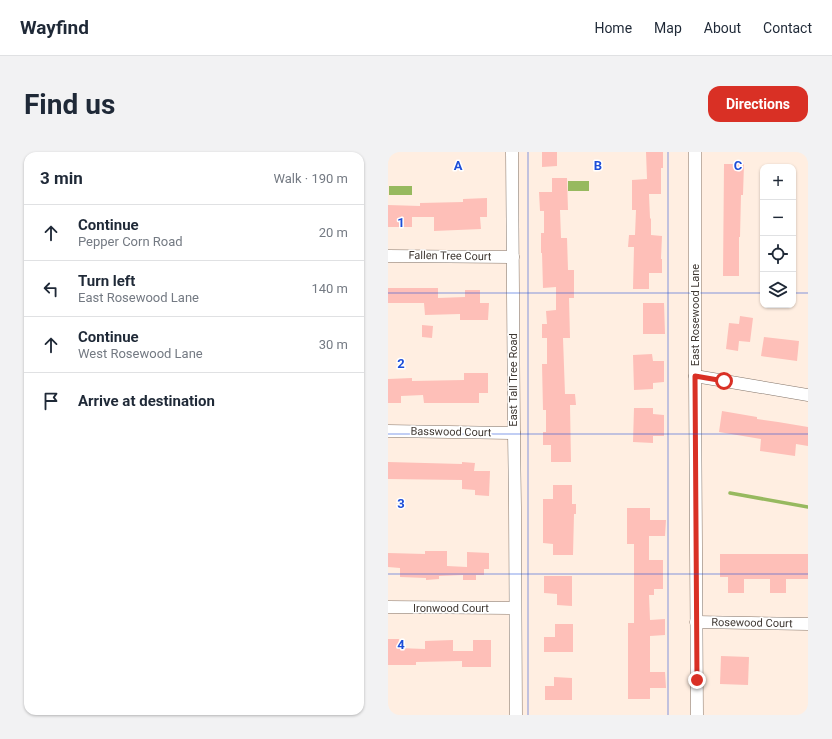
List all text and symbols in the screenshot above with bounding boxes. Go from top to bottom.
text: Wayfind [20,16,89,39]
text: Home [594,20,632,36]
text: Map [654,20,682,36]
text: About [704,20,741,36]
text: Contact [763,20,812,36]
button: Directions [708,86,808,122]
text: Find us [24,88,115,121]
text: A [454,158,463,173]
text: B [594,158,602,173]
text: C [734,158,743,173]
map controls [760,164,796,308]
button: + [760,164,796,200]
text: 3 min [40,168,83,188]
text: Walk · 190 m [273,171,348,186]
button: − [760,200,796,236]
text: 1 [397,215,405,230]
text: Continue [78,216,139,234]
icon: ahead [40,222,62,244]
text: 20 m [319,225,348,240]
text: Pepper Corn Road [78,234,183,249]
button: locate [760,236,796,272]
street label: Fallen Tree Court [408,249,492,263]
street label: East Rosewood Lane [689,264,702,366]
text: Turn left [78,272,135,290]
button: layers [760,272,796,308]
icon: left [40,278,62,300]
text: 140 m [311,281,348,296]
text: East Rosewood Lane [78,290,199,305]
text: Continue [78,328,139,346]
street label: East Tall Tree Road [507,333,520,427]
icon: ahead [40,334,62,356]
text: 30 m [319,337,348,352]
text: West Rosewood Lane [78,346,203,361]
text: 2 [397,356,405,371]
route start [715,372,733,390]
icon: arrive [40,390,62,412]
text: Arrive at destination [78,392,215,410]
street label: Basswood Court [410,425,492,439]
text: 3 [397,496,405,511]
street label: Ironwood Court [413,602,489,615]
street label: Rosewood Court [711,616,793,630]
text: 4 [397,637,405,652]
route end [688,671,706,689]

